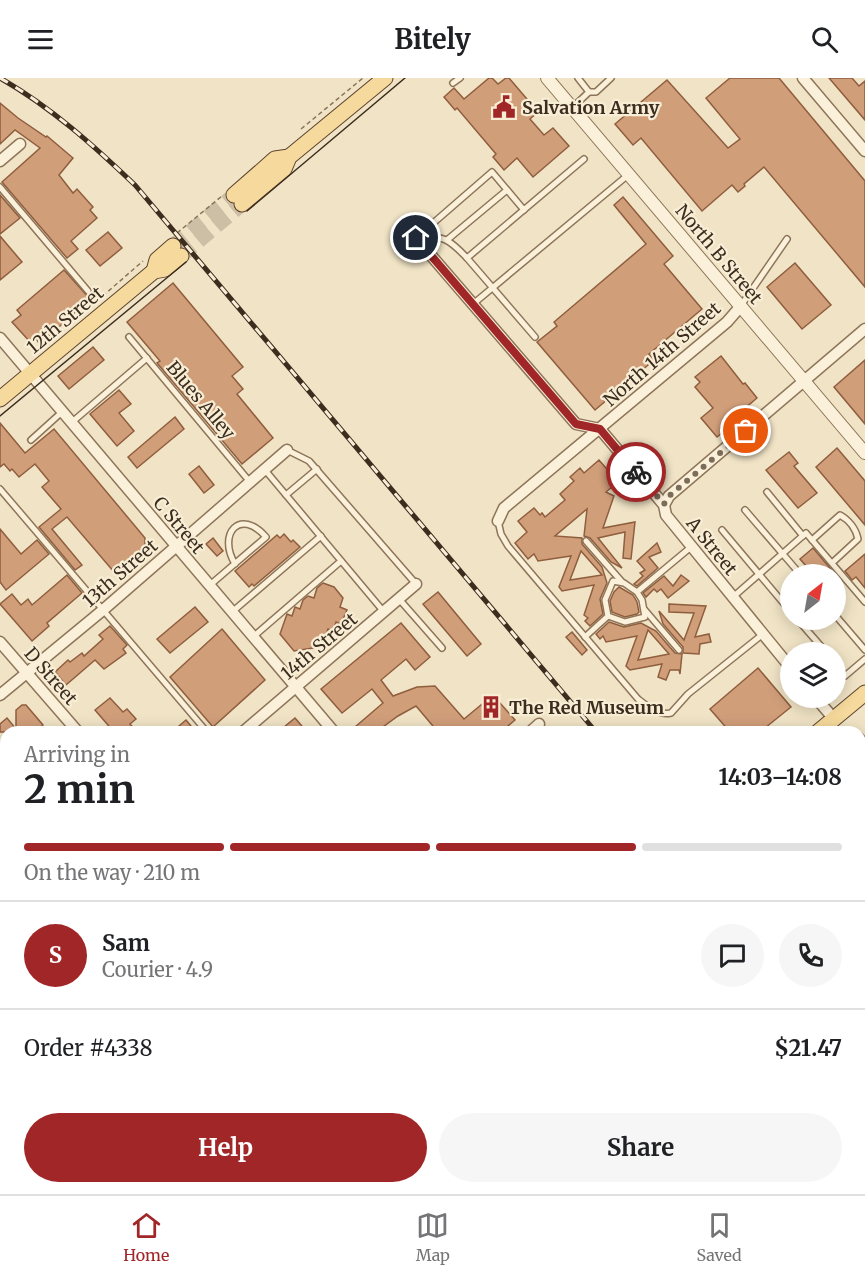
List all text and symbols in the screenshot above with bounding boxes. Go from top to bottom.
text: Bitely [394,22,471,56]
icon: menu [24,23,57,56]
icon: search [808,23,841,56]
public building icon: Salvation Army [491,94,517,120]
place label: Salvation Army [522,96,660,119]
street label: North B Street [671,199,767,309]
pin [390,212,441,263]
icon: home [399,221,432,254]
street label: 12th Street [22,281,108,359]
street label: North 14th Street [599,297,725,411]
street label: Blues Alley [162,356,241,444]
pin [720,405,771,456]
icon: bag [729,414,762,447]
courier [606,442,666,502]
icon: bike [620,456,653,489]
street label: C Street [148,492,210,558]
street label: A Street [681,511,742,580]
street label: 13th Street [78,534,162,612]
north arrow [780,564,846,630]
map controls [780,564,846,708]
street label: 14th Street [276,607,362,685]
street label: D Street [20,642,82,710]
button: layers [780,642,846,708]
building icon: The Red Museum [478,694,504,720]
place label: The Red Museum [509,696,664,719]
text: Arriving in [24,742,130,767]
text: 14:03–14:08 [719,763,842,791]
text: 2 min [24,765,135,814]
text: On the way · 210 m [24,860,200,885]
button: chat [701,924,764,987]
button: phone [779,924,842,987]
text: Sam [102,929,150,957]
text: S [49,941,62,969]
text: Courier · 4.9 [102,957,213,982]
text: Order #4338 [24,1034,153,1062]
text: $21.47 [774,1034,842,1062]
button: Help [24,1113,427,1182]
button: Share [439,1113,842,1182]
tab: Home [123,1209,169,1265]
tab: Map [416,1209,450,1265]
tab: Saved [696,1209,742,1265]

